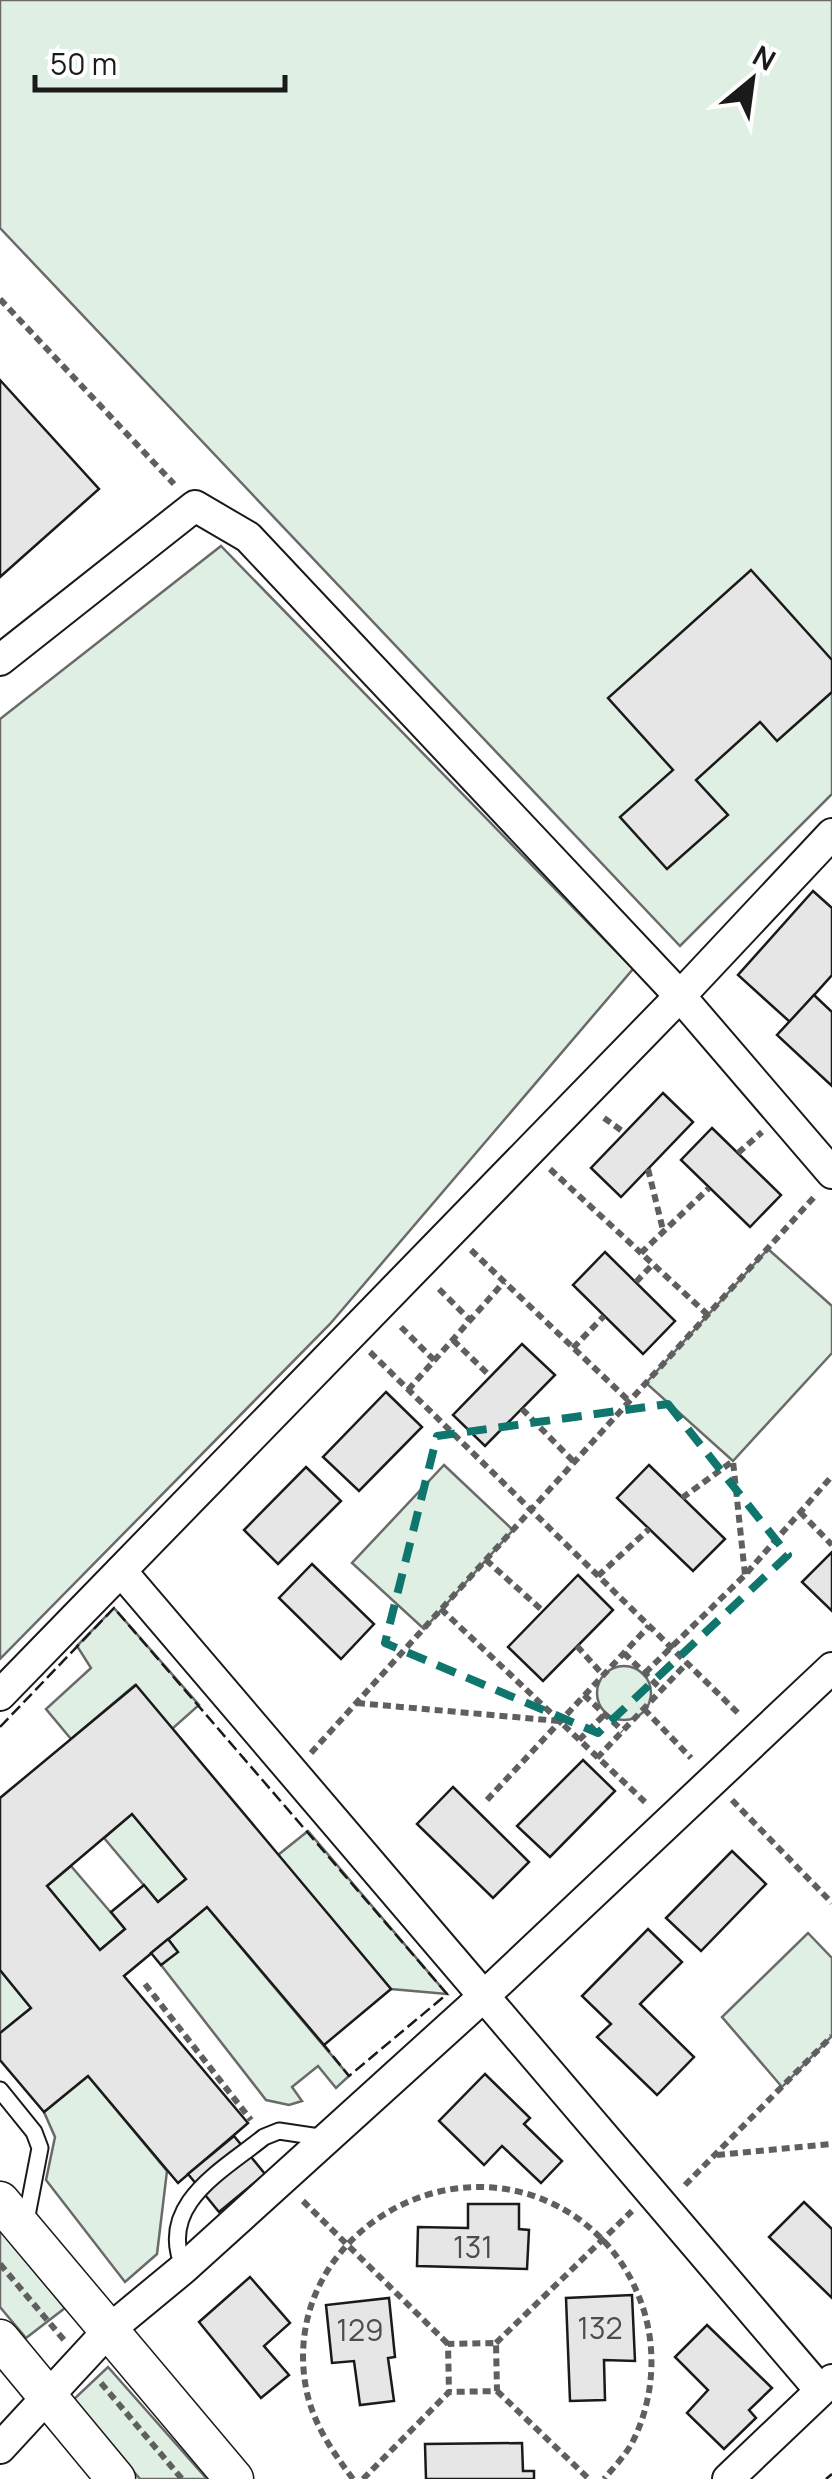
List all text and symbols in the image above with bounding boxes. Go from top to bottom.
scale bar [35,30,285,92]
north arrow [702,30,802,130]
text: N [747,36,783,79]
text: 50 m [50,43,117,84]
house number: 131 [453,2226,493,2267]
house number: 132 [577,2307,623,2348]
house number: 129 [336,2309,384,2350]

